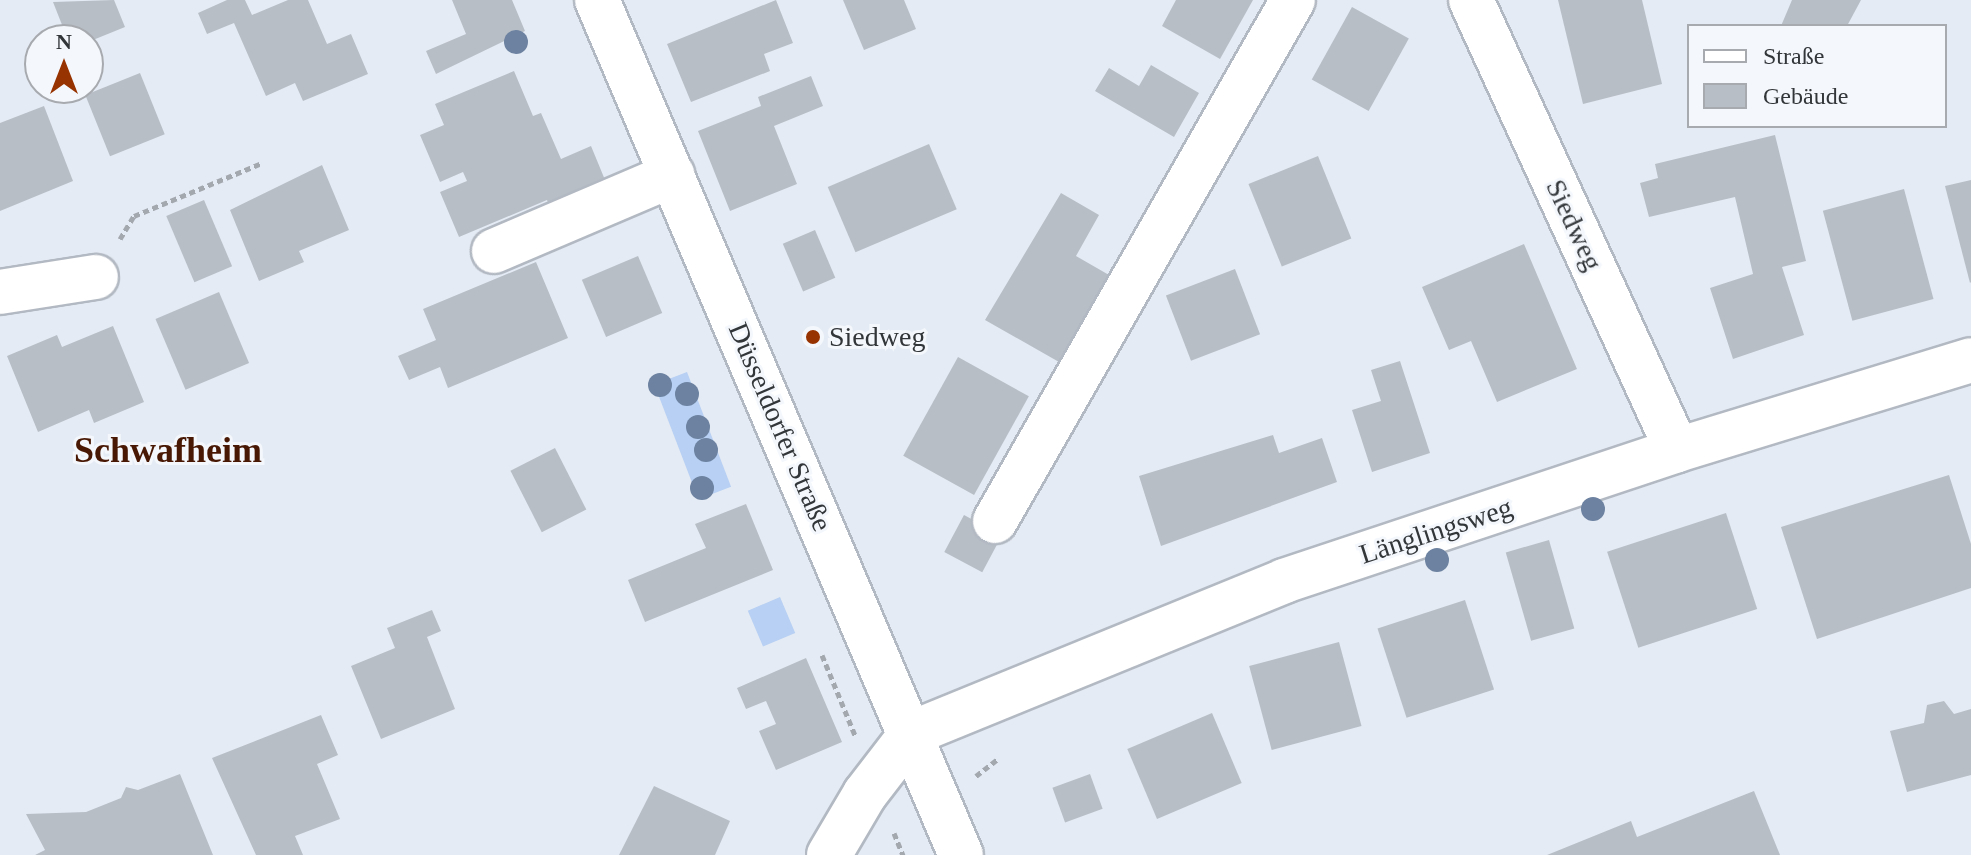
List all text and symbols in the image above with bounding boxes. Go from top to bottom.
north arrow [24,24,104,104]
legend [1687,24,1947,128]
text: N [56,29,72,54]
text: Straße [1763,43,1824,69]
text: Gebäude [1763,83,1848,109]
street label: Siedweg [1538,174,1610,276]
street label: Düsseldorfer Straße [721,318,839,536]
place label: Siedweg [829,320,925,354]
marker: Siedweg [804,328,822,346]
district label: Schwafheim [74,429,262,473]
street label: Länglingsweg [1355,491,1517,571]

